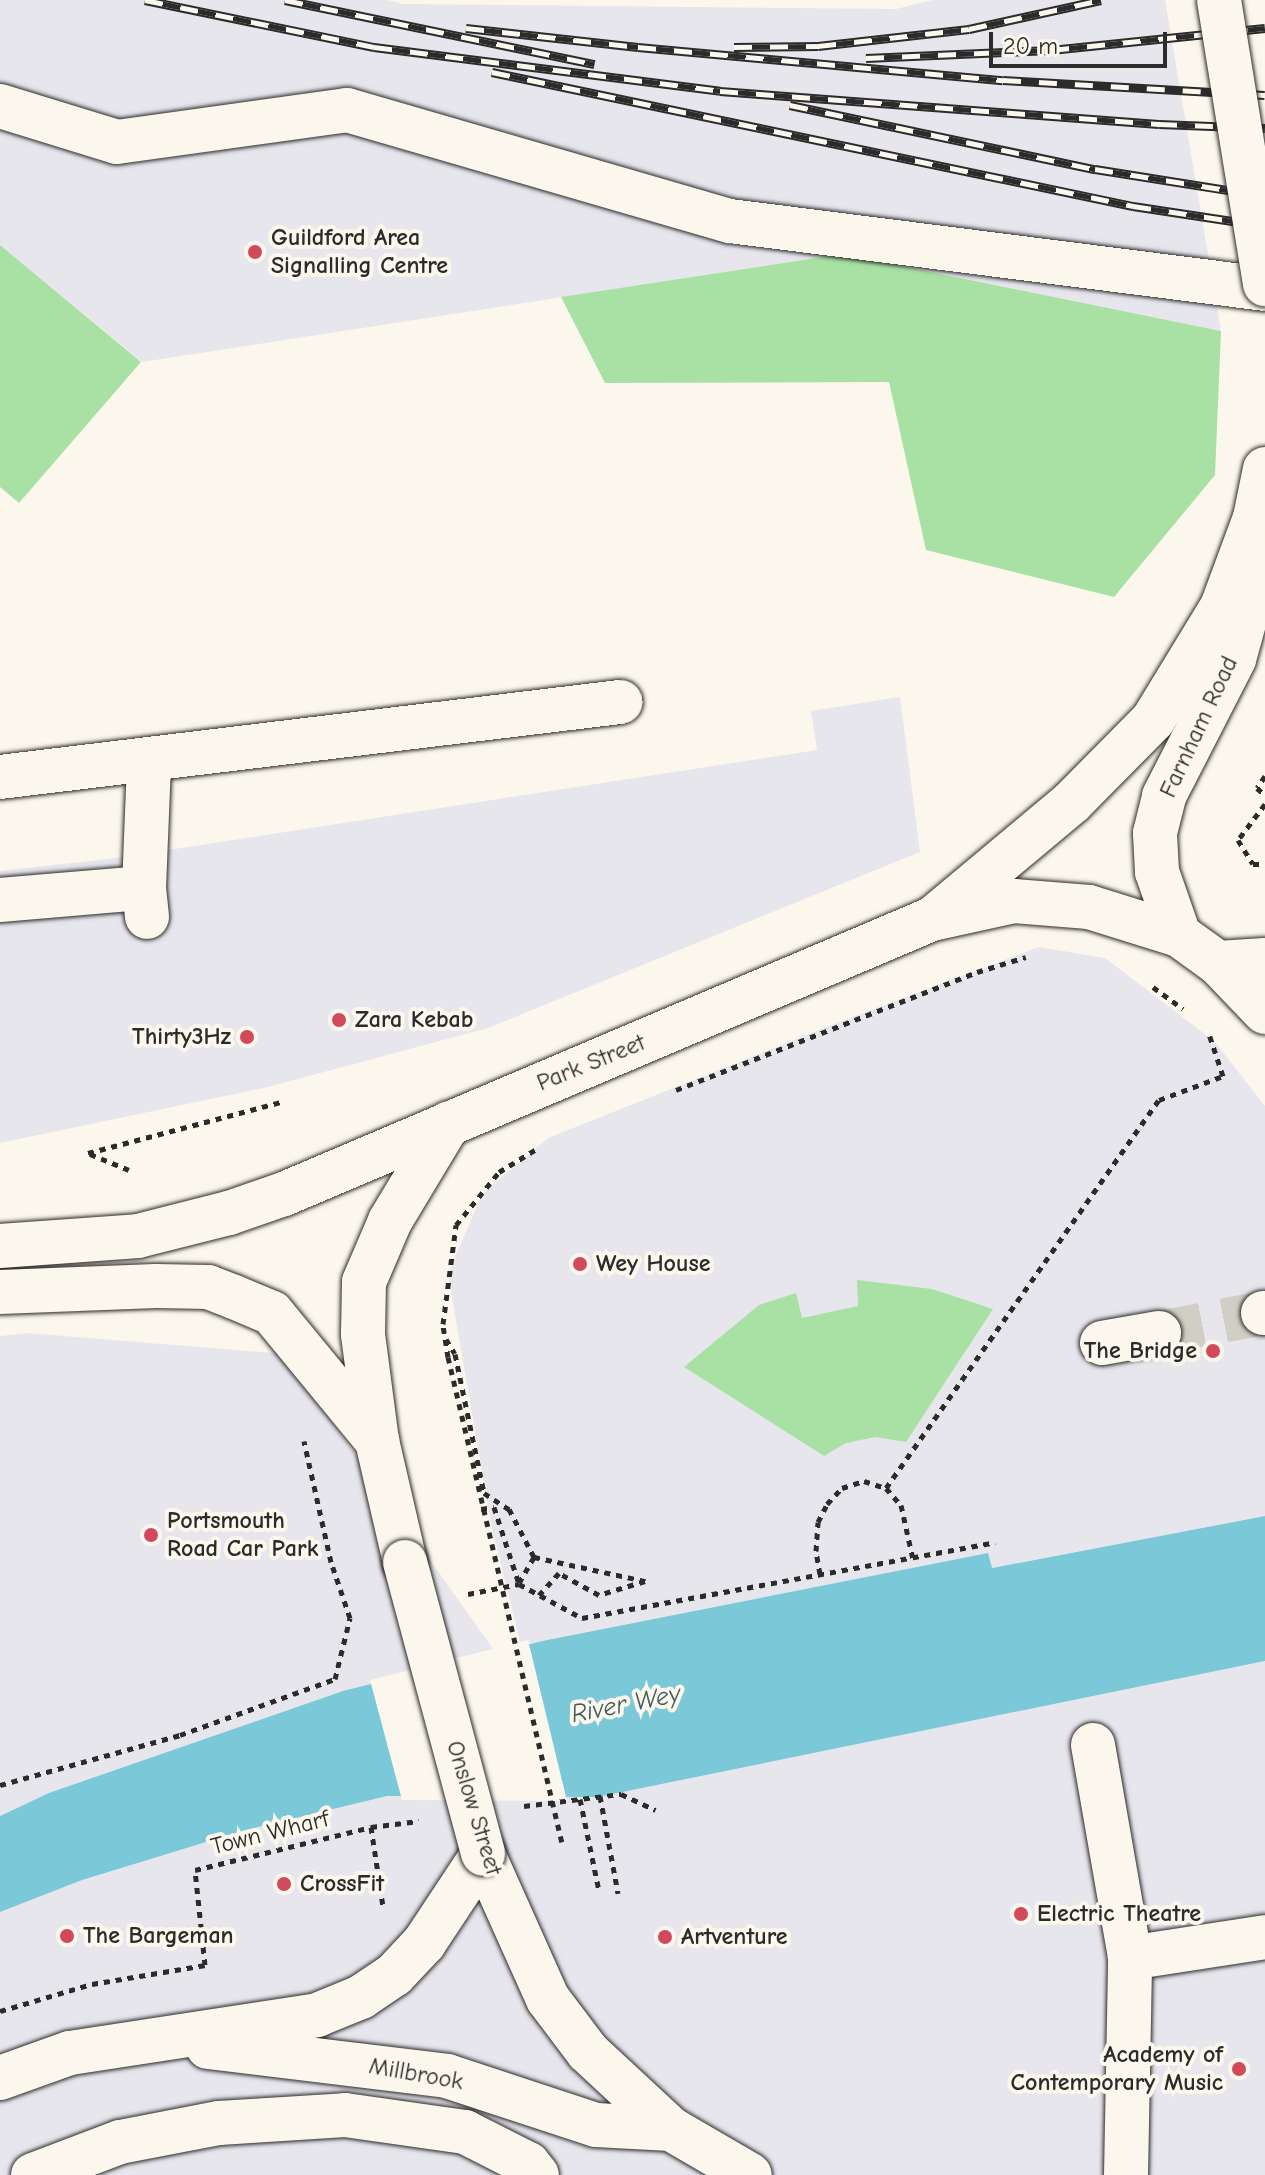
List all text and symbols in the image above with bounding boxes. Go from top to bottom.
scale bar [993,16,1171,66]
text: 20 m [1003,32,1058,60]
place label: Guildford Area Signalling Centre [271,224,448,280]
marker: Guildford Area Signalling Centre [246,243,264,261]
street label: Farnham Road [1154,652,1244,802]
place label: Zara Kebab [355,1006,473,1034]
marker: Zara Kebab [330,1011,348,1029]
place label: Thirty3Hz [132,1023,231,1051]
marker: Thirty3Hz [238,1028,256,1046]
street label: Park Street [533,1028,649,1098]
place label: Wey House [596,1250,710,1278]
marker: Wey House [571,1255,589,1273]
place label: The Bridge [1084,1337,1197,1365]
marker: The Bridge [1204,1342,1222,1360]
place label: Portsmouth Road Car Park [167,1507,318,1563]
marker: Portsmouth Road Car Park [142,1526,160,1544]
water label: River Wey [569,1679,683,1731]
street label: Onslow Street [440,1737,508,1879]
street label: Town Wharf [208,1804,332,1862]
place label: CrossFit [300,1870,384,1898]
marker: CrossFit [275,1875,293,1893]
place label: Electric Theatre [1037,1900,1201,1928]
marker: Electric Theatre [1012,1905,1030,1923]
place label: The Bargeman [83,1922,234,1950]
place label: Artventure [681,1923,787,1951]
marker: The Bargeman [58,1927,76,1945]
marker: Artventure [656,1928,674,1946]
place label: Academy of Contemporary Music [1011,2041,1223,2097]
street label: Millbrook [367,2052,465,2096]
marker: Academy of Contemporary Music [1230,2060,1248,2078]

